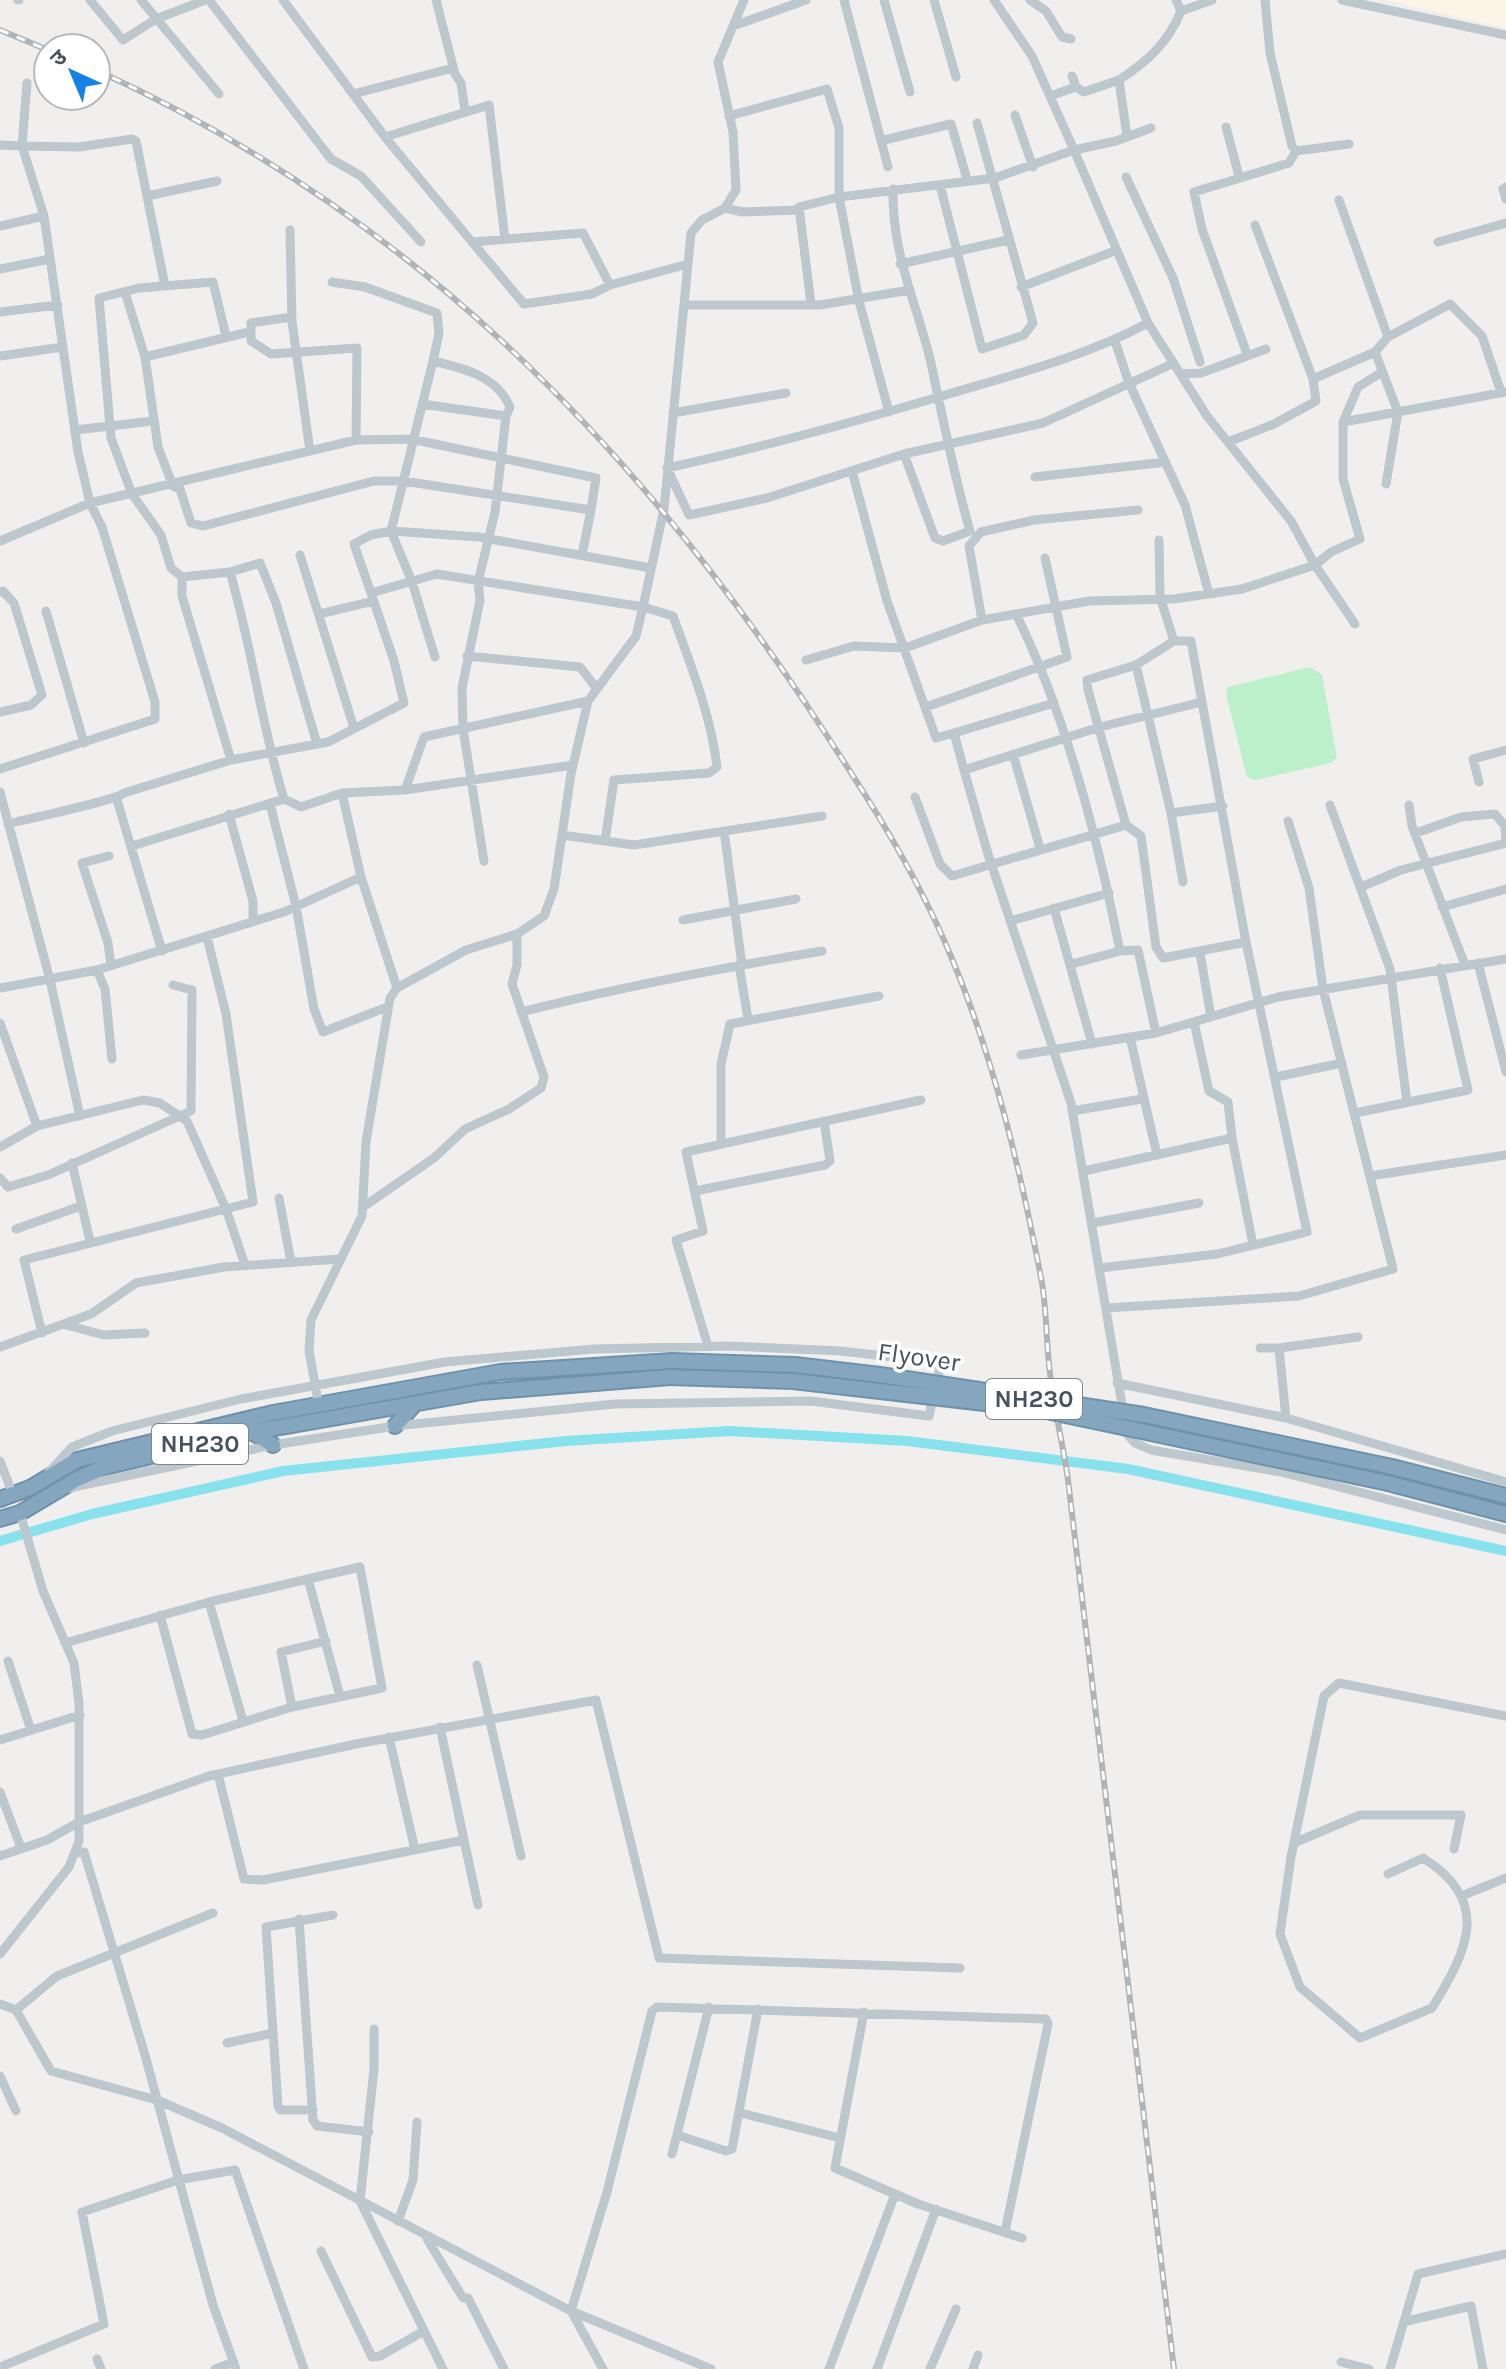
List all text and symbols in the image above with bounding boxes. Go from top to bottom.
north arrow [32,32,112,112]
text: उ [45,44,73,72]
street label: Flyover [876,1336,963,1378]
road number: NH230 [986,1379,1082,1419]
road number: NH230 [152,1424,248,1464]

